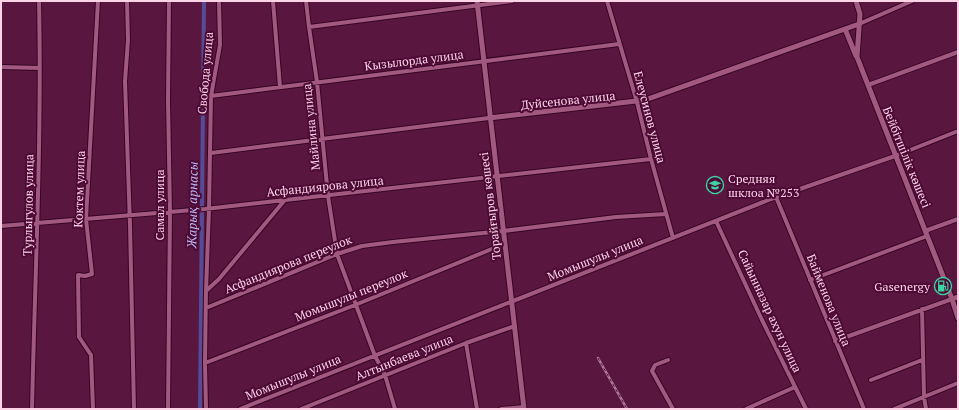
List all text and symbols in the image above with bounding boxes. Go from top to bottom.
street label: Свобода улица [194,31,216,115]
street label: Кызылорда улица [363,46,465,74]
street label: Елеусинов улица [631,69,669,165]
street label: Майлина улица [299,83,323,171]
street label: Дуйсенова улица [520,88,616,112]
street label: Бейбітшілік көшесі [880,104,934,210]
street label: Коктем улица [70,150,88,228]
street label: Торайғыров көшесі [476,151,504,261]
street label: Турлыгулов улица [20,154,36,256]
water label: Жарық арнасы [182,161,202,250]
street label: Самал улица [152,169,167,241]
place label: Средняя шклоа №253 [728,171,799,200]
street label: Асфандиярова улица [266,172,384,200]
school or university icon: Средняя шклоа №253 [705,175,725,195]
street label: Асфандиярова переулок [222,231,354,296]
street label: Момышулы улица [545,232,645,284]
street label: Сайынназар ахун улица [735,247,805,375]
street label: Байменова улица [804,252,854,348]
street label: Момышулы переулок [292,265,410,325]
fuel station icon: Gasenergy [933,276,953,296]
place label: Gasenergy [874,279,931,294]
street label: Алтынбаева улица [353,331,455,383]
street label: Момышулы улица [243,351,343,403]

